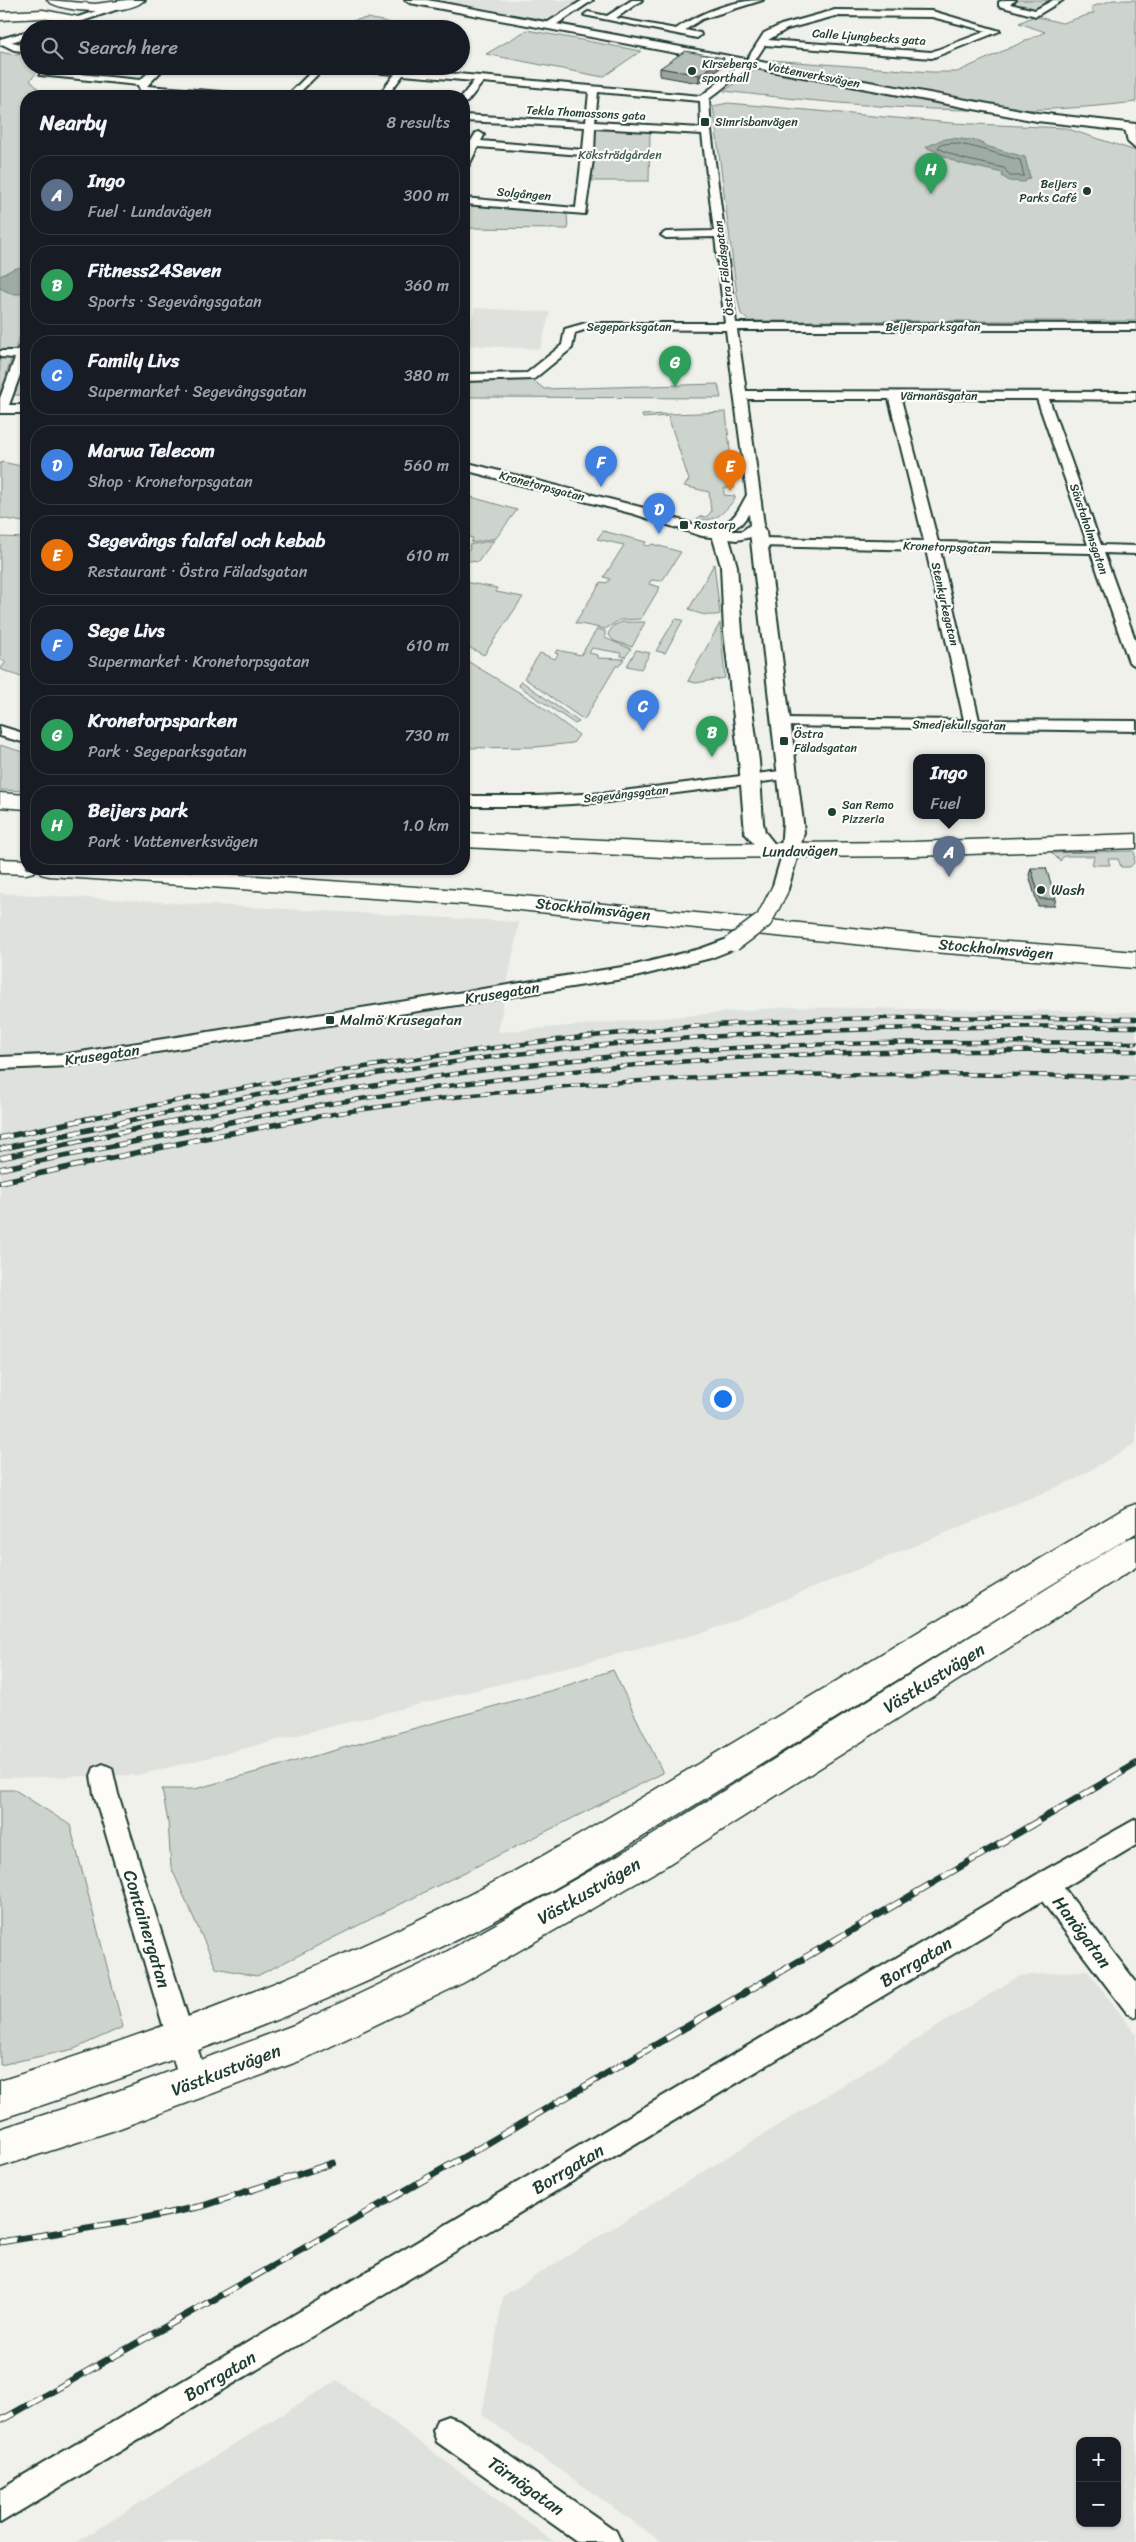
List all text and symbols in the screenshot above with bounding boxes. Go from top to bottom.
search box [20,20,470,75]
street label: Calle Ljungbecks gata [811,22,927,52]
text: Search here [78,31,178,64]
icon: search [38,34,66,62]
place label: Kirsebergs sporthall [701,53,757,89]
street label: Vattenverksvägen [766,55,862,95]
marker: Kirsebergs sporthall [686,65,698,77]
street label: Tekla Thomassons gata [526,99,646,127]
text: Nearby [40,104,106,142]
text: 8 results [387,108,450,137]
place label: Simrisbanvägen [715,111,798,133]
marker: Simrisbanvägen [699,116,711,128]
park label: Köksträdgården [578,144,662,166]
pin: H [915,153,947,194]
text: Ingo [88,164,125,197]
place label: Beijers Parks Café [1019,173,1077,209]
text: A [52,181,62,210]
text: 300 m [404,181,449,210]
street label: Solgången [496,181,553,207]
marker: Beijers Parks Café [1081,185,1093,197]
text: Fuel · Lundavägen [88,197,212,226]
street label: Östra Fäladsgatan [707,219,741,317]
text: Fitness24Seven [88,254,221,287]
text: B [52,271,62,300]
text: 360 m [405,271,449,300]
text: Sports · Segevångsgatan [88,287,262,316]
street label: Segeparksgatan [587,316,672,338]
street label: Beijersparksgatan [885,316,981,338]
text: Family Livs [88,344,179,377]
pin: G [659,346,691,387]
text: C [52,361,62,390]
text: 380 m [404,361,449,390]
text: Supermarket · Segevångsgatan [88,377,306,406]
street label: Värnanäsgatan [900,385,978,407]
text: Marwa Telecom [88,434,215,467]
pin: F [585,446,617,487]
pin: E [714,450,746,491]
text: D [52,451,62,480]
text: 560 m [404,451,449,480]
street label: Kronetorpsgatan [497,464,588,508]
text: Shop · Kronetorpsgatan [88,467,253,496]
street label: Sävstaholmsgatan [1063,480,1115,578]
pin: D [643,493,675,534]
place label: Rostorp [694,514,736,536]
marker: Rostorp [678,519,690,531]
text: Segevångs falafel och kebab [88,524,326,557]
street label: Kronetorpsgatan [903,534,992,560]
text: E [53,541,61,570]
text: 610 m [406,541,449,570]
text: Restaurant · Östra Fäladsgatan [88,557,307,586]
street label: Stenkyrkegatan [925,560,965,649]
text: Sege Livs [88,614,165,647]
text: F [53,631,61,660]
text: 610 m [406,631,449,660]
text: Supermarket · Kronetorpsgatan [88,647,310,676]
pin: C [627,690,659,731]
text: Kronetorpsparken [88,704,237,737]
street label: Smedjekullsgatan [912,713,1006,737]
pin: B [696,716,728,757]
text: G [52,721,62,750]
text: 730 m [405,721,449,750]
place label: Östra Fäladsgatan [794,723,858,759]
marker: Östra Fäladsgatan [778,735,790,747]
text: Park · Segeparksgatan [88,737,247,766]
popup [913,754,985,819]
text: Ingo [930,756,968,789]
street label: Segevångsgatan [582,779,670,809]
text: Fuel [930,789,961,818]
text: Beijers park [88,794,188,827]
place label: San Remo Pizzeria [842,794,894,830]
marker: San Remo Pizzeria [826,806,838,818]
text: H [51,811,63,840]
text: 1.0 km [402,811,449,840]
text: Park · Vattenverksvägen [88,827,258,856]
pin: A [933,836,965,877]
street label: Lundavägen [762,837,838,865]
place label: Wash [1051,877,1085,903]
marker: Wash [1035,884,1047,896]
street label: Stockholmsvägen [534,890,652,928]
street label: Stockholmsvägen [938,931,1054,967]
street label: Krusegatan [463,974,541,1012]
place label: Malmö Krusegatan [340,1007,462,1033]
marker: Malmö Krusegatan [324,1014,336,1026]
street label: Krusegatan [63,1037,141,1073]
your location [710,1386,736,1412]
street label: Västkustvägen [877,1634,992,1722]
street label: Västkustvägen [531,1848,647,1934]
street label: Containergatan [114,1866,180,1993]
street label: Hanögatan [1044,1889,1120,1976]
street label: Borrgatan [873,1928,959,1996]
street label: Västkustvägen [166,2034,286,2106]
street label: Borrgatan [525,2135,611,2203]
street label: Borrgatan [177,2342,263,2410]
map controls [1076,2437,1121,2527]
button: + [1076,2437,1121,2482]
street label: Tärnögatan [481,2448,572,2525]
button: − [1076,2482,1121,2527]

